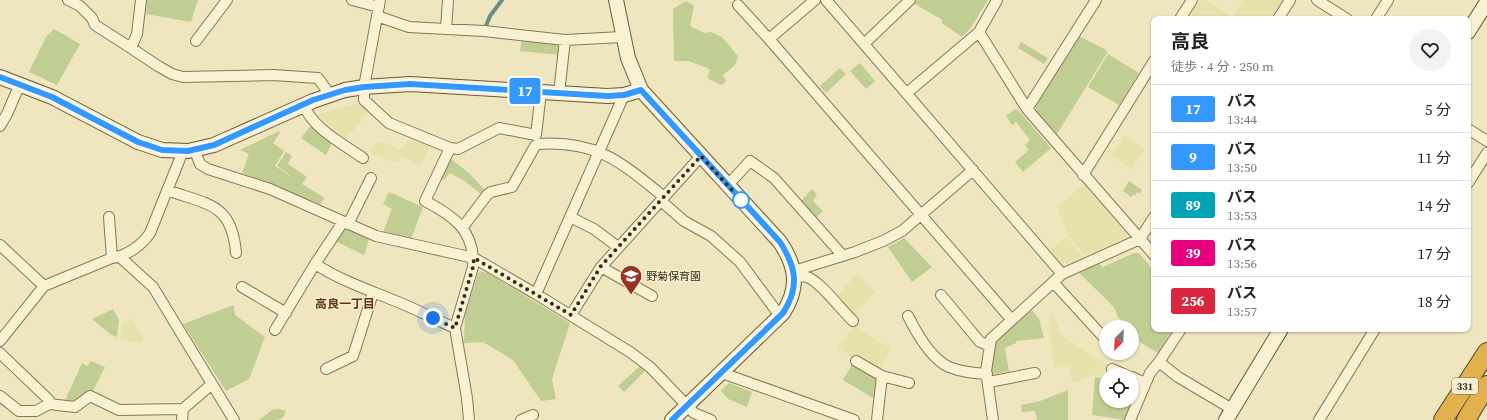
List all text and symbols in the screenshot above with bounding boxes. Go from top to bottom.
text: 高良 [1171,28,1209,54]
button: heart [1409,29,1451,71]
text: 徒歩 · 4 分 · 250 m [1171,58,1274,75]
line badge: 17 [507,78,543,104]
text: 17 [517,81,533,101]
text: バス [1227,90,1257,111]
text: 17 [1185,99,1201,119]
text: 5 分 [1425,99,1451,120]
text: 13:44 [1227,111,1257,128]
text: バス [1227,138,1257,159]
text: 9 [1189,147,1197,167]
text: 11 分 [1418,147,1451,168]
text: 13:50 [1227,159,1257,176]
text: バス [1227,186,1257,207]
unlabelled marker [732,191,750,209]
text: 89 [1185,195,1201,215]
text: 14 分 [1418,195,1451,216]
text: 13:53 [1227,207,1257,224]
text: バス [1227,234,1257,255]
text: 39 [1185,243,1201,263]
text: 17 分 [1418,243,1451,264]
text: 13:56 [1227,255,1257,272]
school or university icon: 野菊保育園 [618,263,644,296]
place label: 野菊保育園 [646,269,701,284]
text: バス [1227,282,1257,303]
text: 256 [1182,291,1204,311]
text: 18 分 [1418,291,1451,312]
district label: 高良一丁目 [315,296,375,312]
text: 13:57 [1227,303,1257,320]
your location [423,308,443,328]
north arrow [1099,320,1139,360]
map controls [1099,320,1139,408]
button: locate [1099,368,1139,408]
road number: 331 [1452,378,1478,394]

